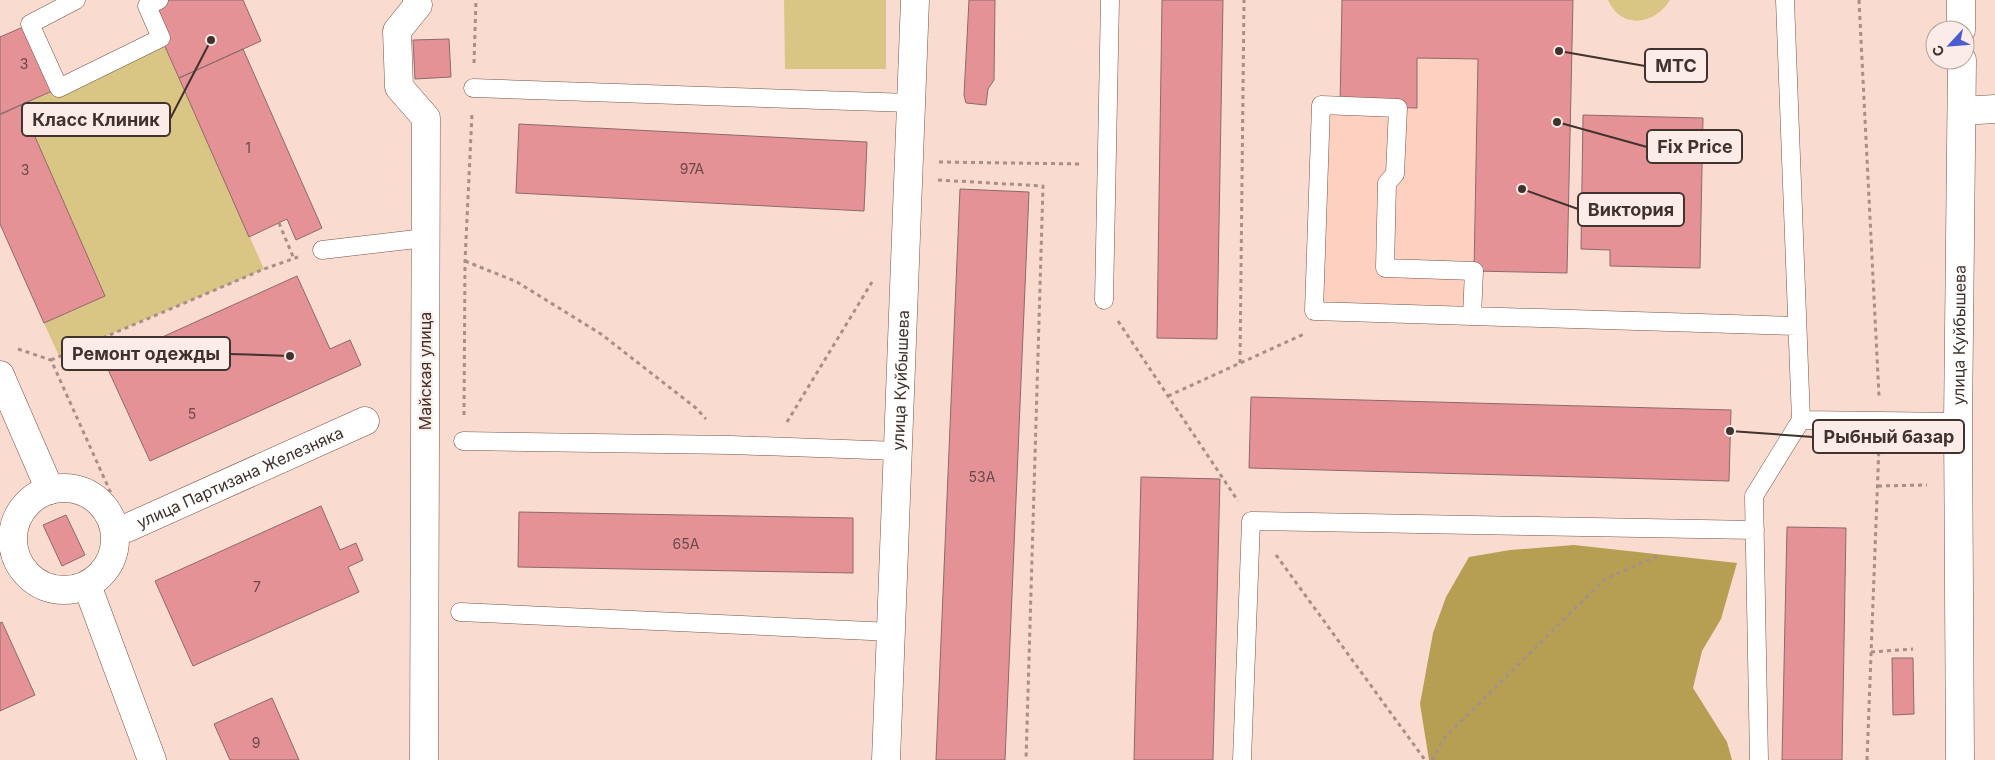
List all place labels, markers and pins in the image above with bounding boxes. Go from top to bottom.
callout: МТС [1645,49,1707,82]
callout: Класс Клиник [22,103,170,136]
callout: Fix Price [1647,130,1742,163]
callout: Виктория [1578,193,1684,226]
callout: Ремонт одежды [62,337,230,370]
callout: Рыбный базар [1813,420,1964,453]

